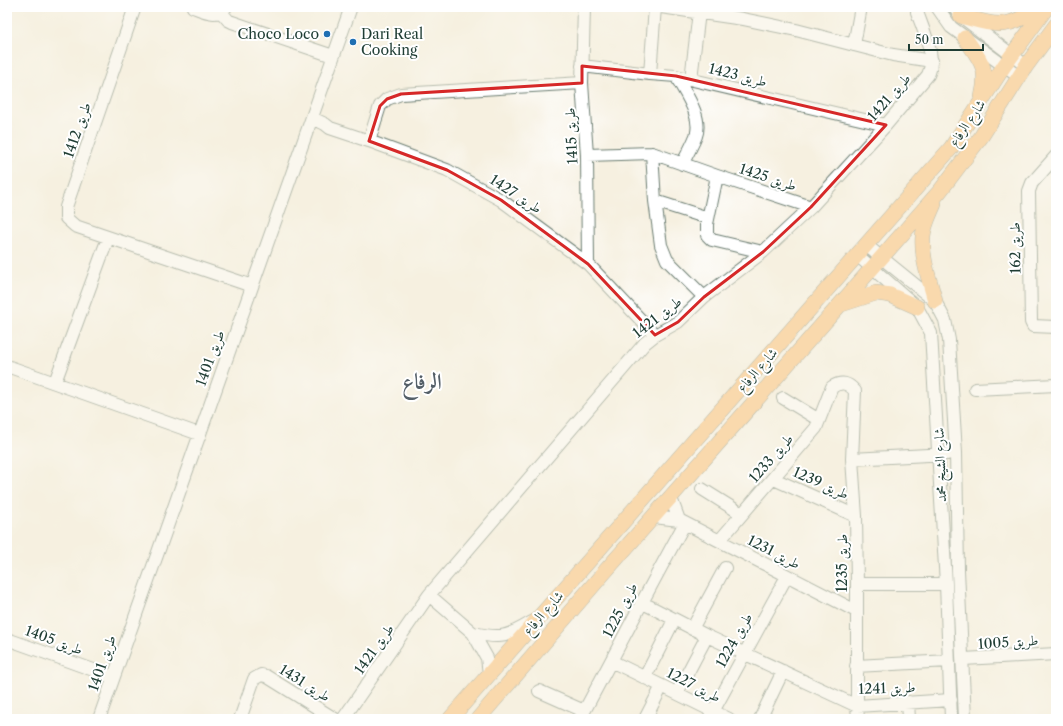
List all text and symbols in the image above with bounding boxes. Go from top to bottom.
place label: Choco Loco [238,25,319,43]
place label: Dari Real Cooking [361,25,423,59]
scale bar [909,26,983,52]
marker: Choco Loco [322,29,332,39]
text: 50 m [915,32,944,47]
marker: Dari Real Cooking [348,37,358,47]
street label: طريق 1423 [707,59,769,91]
street label: طريق 1421 [863,69,915,125]
street label: شارع الرفاع [945,96,992,152]
street label: طريق 1412 [59,100,95,160]
street label: طريق 1415 [561,107,581,165]
street label: طريق 1425 [737,159,799,195]
street label: طريق 1427 [487,171,545,217]
street label: طريق 162 [1006,222,1024,274]
street label: طريق 1421 [629,292,685,342]
street label: طريق 1401 [192,328,228,388]
street label: شارع الرفاع [733,344,783,398]
district label: الرفاع [402,368,442,400]
street label: شارع الشيخ محمد [930,427,954,502]
street label: طريق 1233 [745,430,797,486]
street label: طريق 1239 [790,463,852,503]
street label: طريق 1231 [745,531,803,573]
street label: طريق 1235 [833,534,851,592]
street label: طريق 1225 [599,580,641,640]
street label: شارع الرفاع [519,587,569,641]
street label: طريق 1224 [712,610,756,670]
street label: طريق 1421 [350,620,398,678]
street label: طريق 1405 [23,621,85,659]
street label: طريق 1005 [977,631,1039,653]
street label: طريق 1401 [84,633,120,693]
street label: طريق 1431 [276,660,334,706]
street label: طريق 1227 [664,664,724,706]
street label: طريق 1241 [858,678,916,698]

